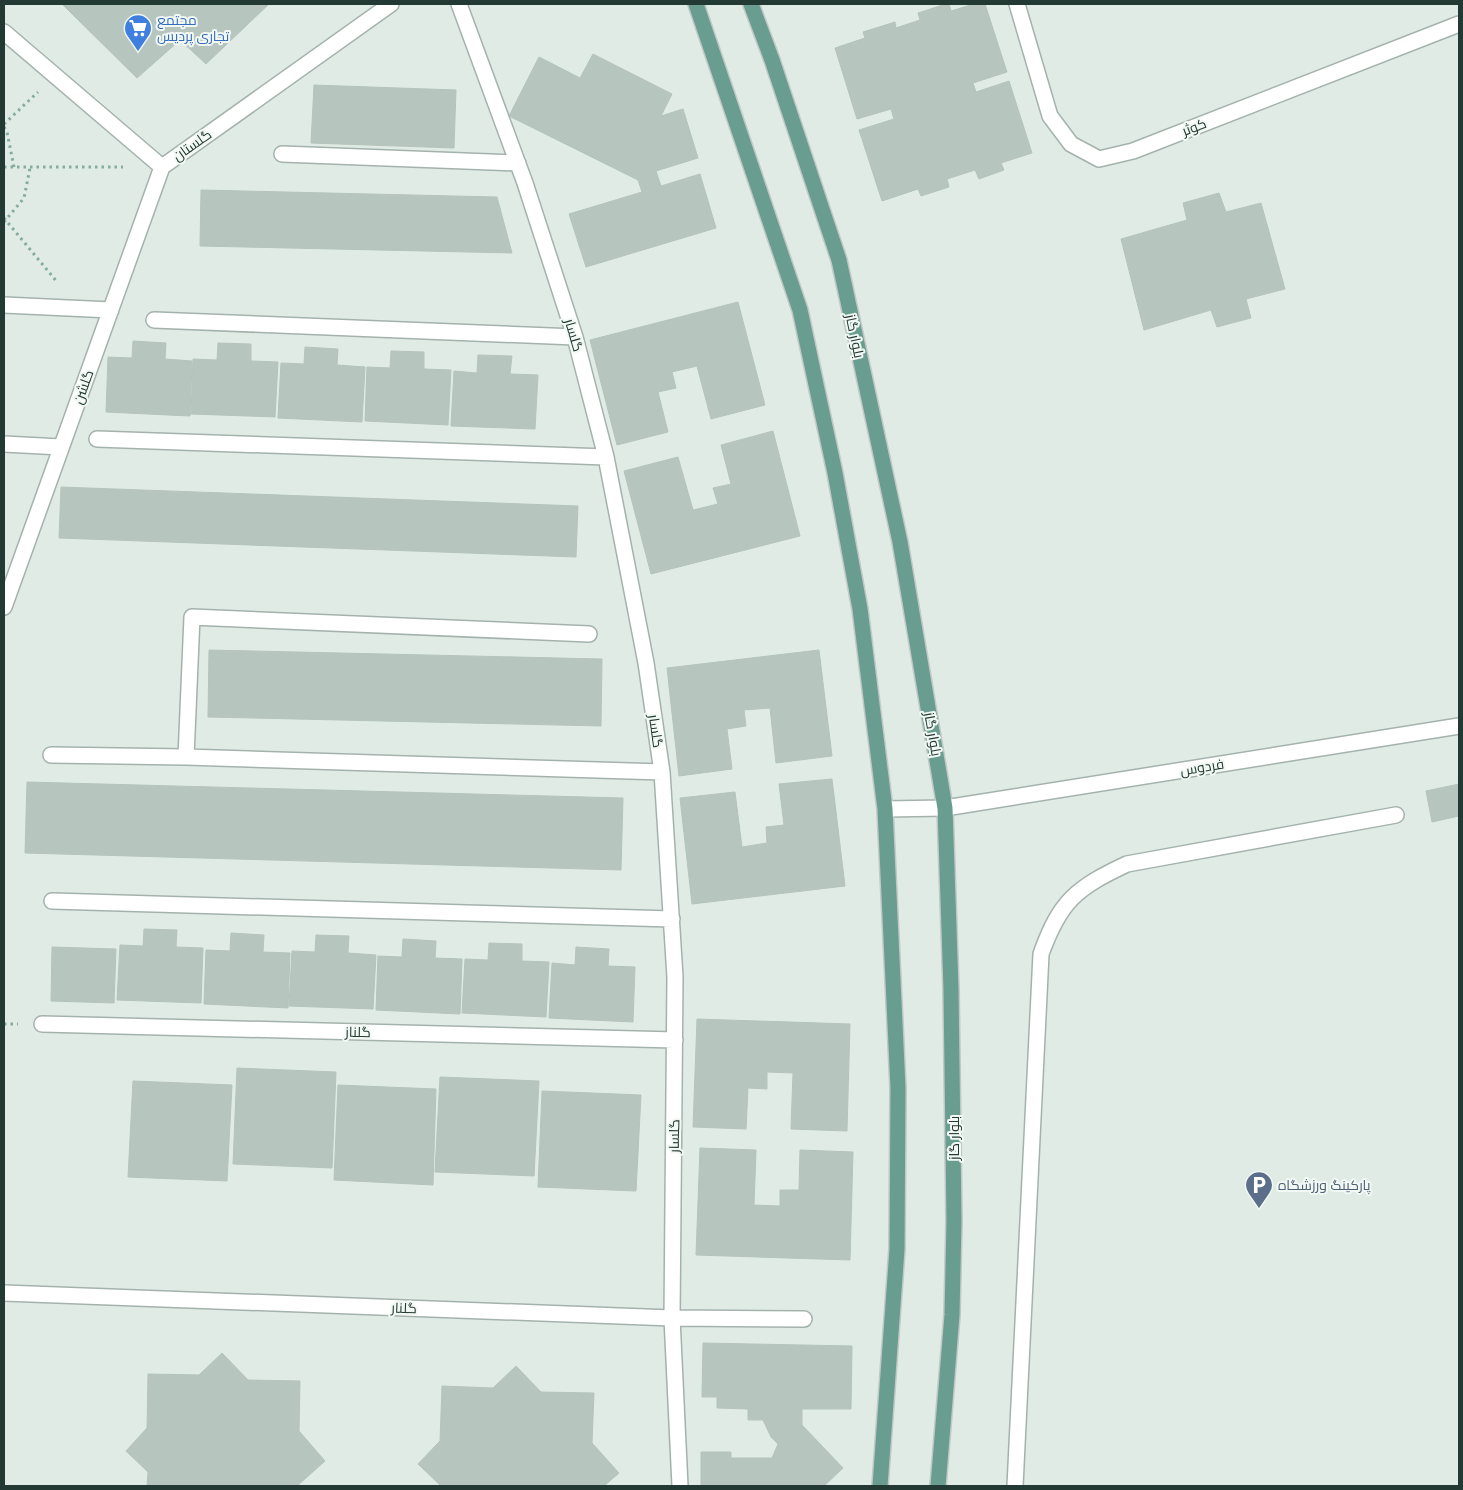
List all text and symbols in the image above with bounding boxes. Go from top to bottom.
place label: مجتمع تجاری پردیس [157,11,229,46]
supermarket icon: مجتمع تجاری پردیس [123,13,153,52]
street label: کوثر [1178,114,1209,140]
street label: گلستان [169,125,215,165]
street label: بلوار گاز [841,311,868,360]
street label: گلسار [560,315,587,354]
street label: گلشن [69,367,97,407]
street label: بلوار گاز [920,710,946,758]
street label: گلسار [645,712,667,749]
street label: فردوس [1179,755,1225,779]
street label: گلناز [344,1023,371,1041]
street label: بلوار گاز [945,1116,963,1161]
street label: گلسار [665,1119,683,1154]
parking icon: پارکینگ ورزشگاه [1244,1170,1274,1209]
place label: پارکینگ ورزشگاه [1278,1176,1371,1195]
street label: گلنار [390,1299,417,1317]

